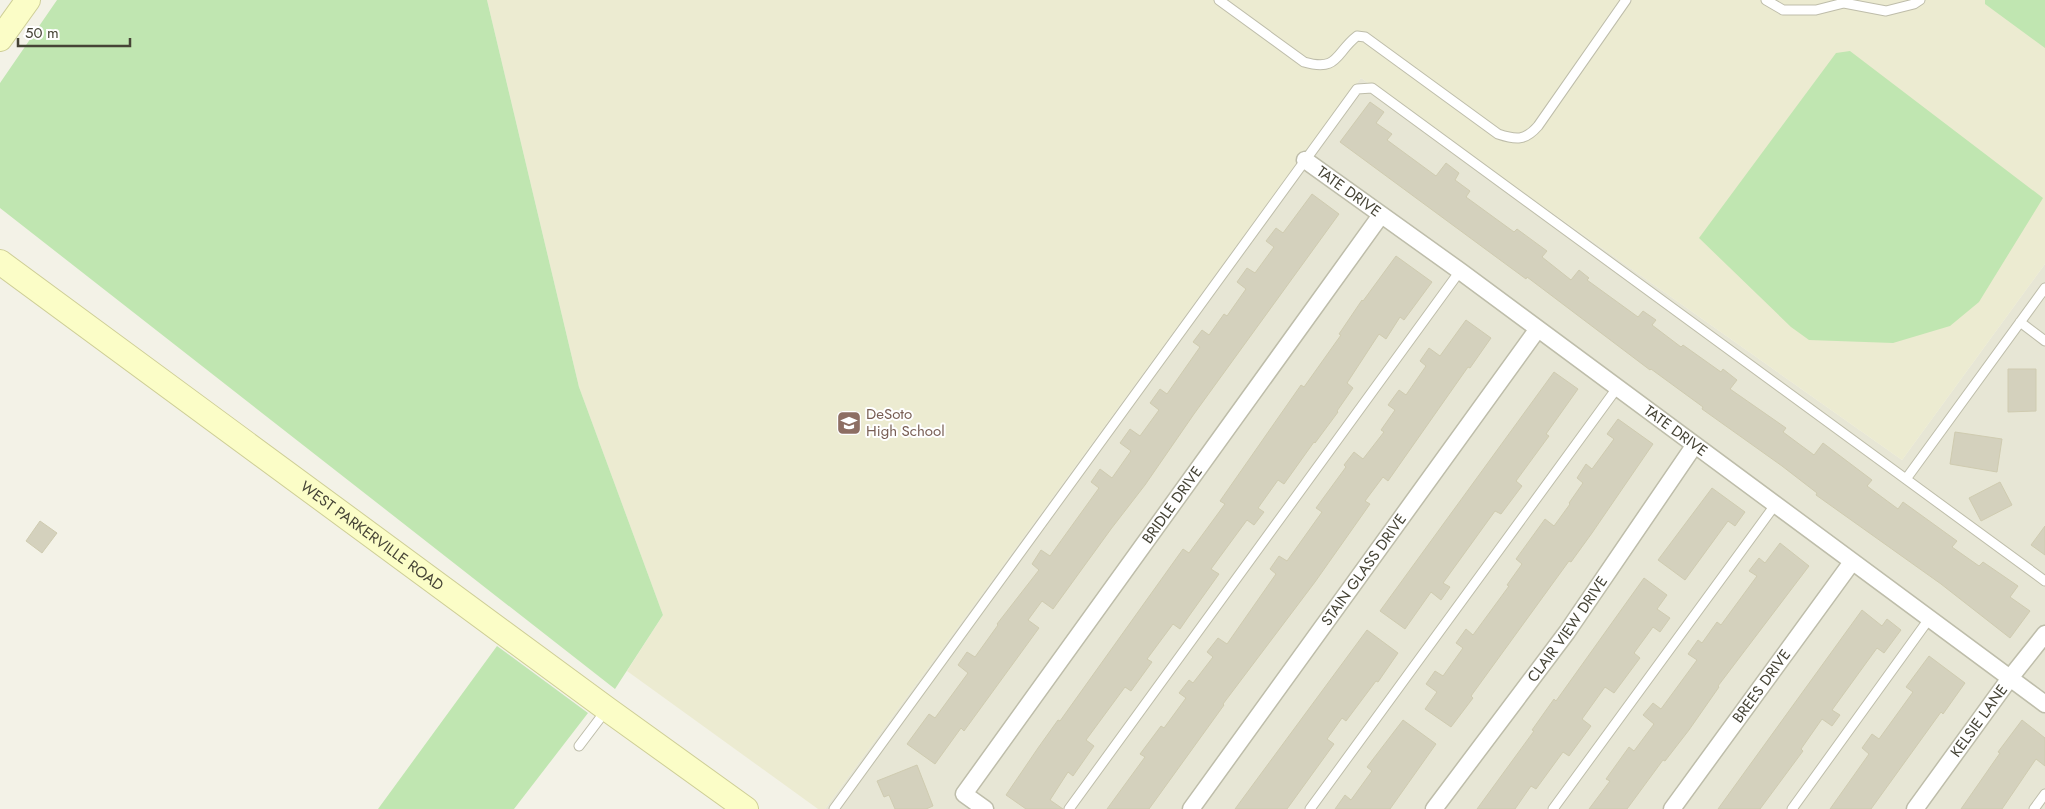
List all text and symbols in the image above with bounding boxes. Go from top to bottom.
scale bar [18,15,130,47]
text: 50 m [25,22,59,44]
street label: TATE DRIVE [1312,161,1386,222]
street label: TATE DRIVE [1639,400,1712,462]
place label: DeSoto High School [866,403,945,442]
school or university icon: DeSoto High School [836,410,862,436]
street label: BRIDLE DRIVE [1137,462,1208,548]
street label: WEST PARKERVILLE ROAD [296,476,448,596]
street label: STAIN GLASS DRIVE [1316,509,1412,630]
street label: CLAIR VIEW DRIVE [1522,572,1613,687]
street label: BREES DRIVE [1727,645,1796,728]
street label: KELSIE LANE [1945,680,2013,762]

